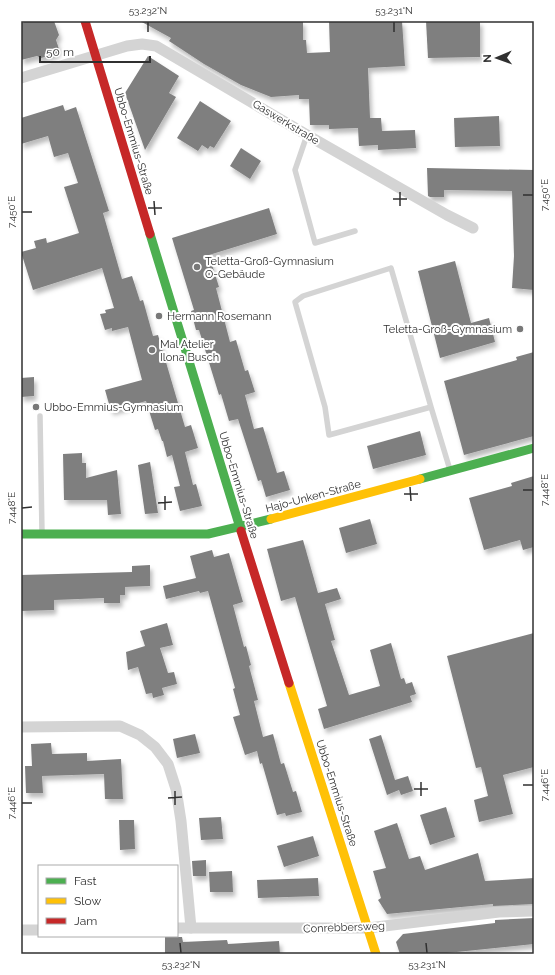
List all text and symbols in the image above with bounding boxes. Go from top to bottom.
text: 53.232°N [129,5,167,16]
text: 53.231°N [375,5,413,16]
scale bar [40,38,150,64]
north arrow [477,38,517,78]
text: 50 m [46,45,74,59]
text: N [481,54,494,63]
street label: Ubbo-Emmius-Straße [111,86,156,197]
street label: Gaswerkstraße [250,97,322,148]
text: 7.450°E [539,179,550,211]
text: 7.450°E [6,196,17,228]
place label: Teletta-Groß-Gymnasium O-Gebäude [205,255,334,281]
marker: Teletta-Groß-Gymnasium O-Gebäude [192,262,202,272]
place label: Hermann Rosemann [167,310,271,323]
marker: Hermann Rosemann [154,311,164,321]
place label: Teletta-Groß-Gymnasium [383,323,512,336]
marker: Teletta-Groß-Gymnasium [515,324,525,334]
place label: Mal Atelier Ilona Busch [160,338,219,364]
marker: Mal Atelier Ilona Busch [147,345,157,355]
place label: Ubbo-Emmius-Gymnasium [44,401,183,414]
marker: Ubbo-Emmius-Gymnasium [31,402,41,412]
street label: Ubbo-Emmius-Straße [216,430,261,541]
text: 7.448°E [539,474,550,506]
street label: Hajo-Unken-Straße [264,477,363,515]
text: 7.448°E [6,492,17,524]
street label: Ubbo-Emmius-Straße [313,738,360,849]
text: 7.446°E [539,769,550,801]
text: 7.446°E [6,787,17,819]
legend [38,865,178,937]
text: Fast [74,874,97,888]
text: Slow [74,894,101,908]
text: Jam [74,914,97,928]
street label: Conrebbersweg [303,920,385,935]
text: 53.232°N [162,959,200,970]
text: 53.231°N [408,959,446,970]

